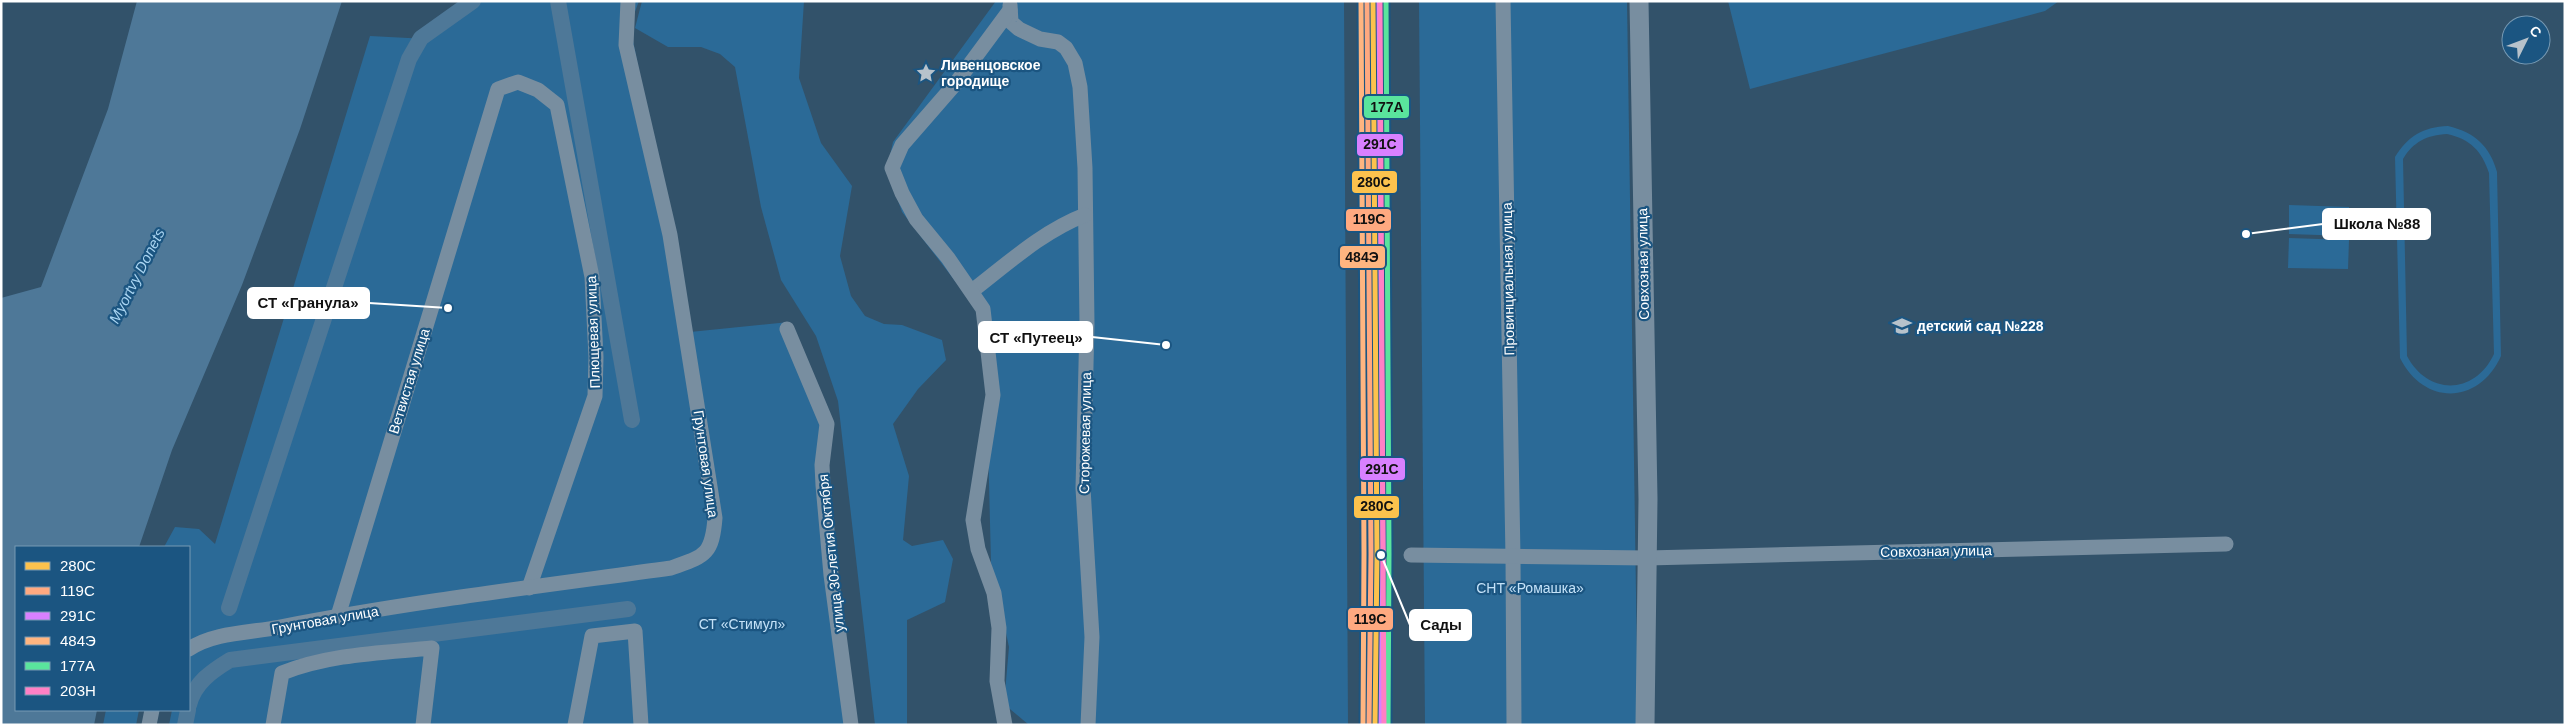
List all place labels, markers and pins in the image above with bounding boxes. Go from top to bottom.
place label: Ливенцовское городище [941,57,1041,89]
place icon: Ливенцовское городище [915,62,937,84]
callout: Школа №88 [2323,209,2430,239]
callout: СТ «Гранула» [248,288,369,318]
school or university icon: детский сад №228 [1891,315,1913,337]
place label: детский сад №228 [1917,318,2044,334]
callout: СТ «Путеец» [979,322,1092,352]
callout: Сады [1410,610,1471,640]

